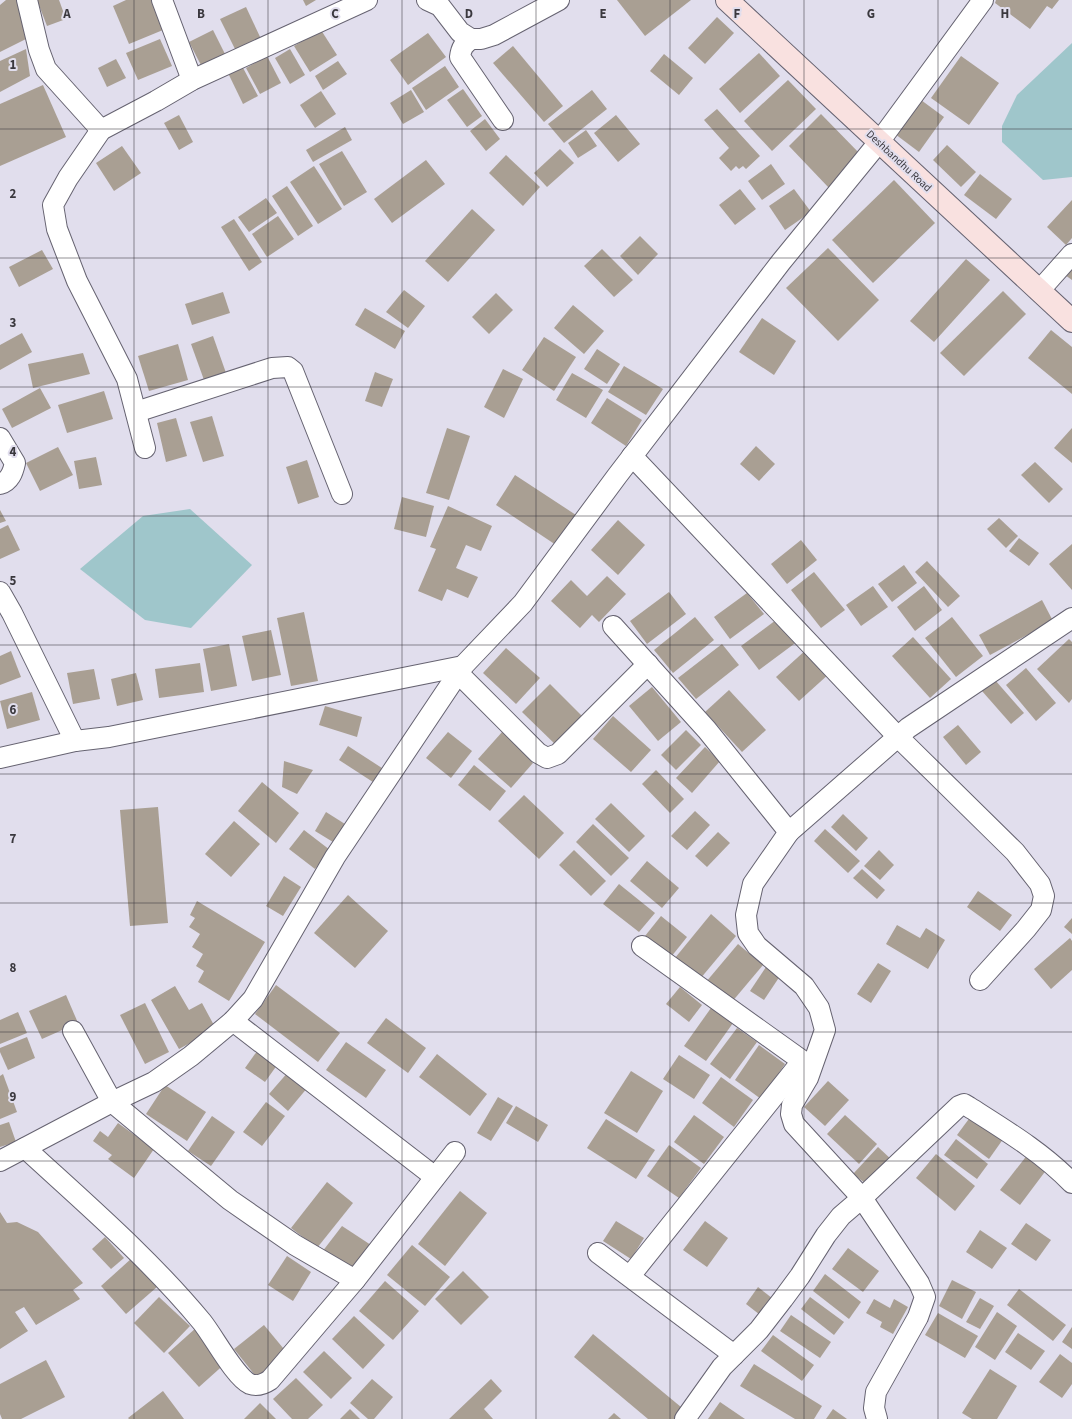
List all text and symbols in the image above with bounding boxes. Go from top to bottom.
text: A [62,5,71,23]
text: B [197,5,205,23]
text: C [331,5,339,23]
text: D [465,5,473,23]
text: E [599,5,607,23]
text: F [734,5,741,23]
text: G [867,5,875,23]
text: H [1001,5,1009,23]
text: 1 [10,56,17,74]
street label: Deshbandhu Road [863,127,935,195]
text: 2 [10,185,17,203]
text: 3 [10,314,17,332]
text: 4 [10,443,17,461]
text: 5 [10,572,17,590]
text: 6 [10,701,17,719]
text: 7 [10,830,17,848]
text: 8 [10,959,17,977]
text: 9 [10,1088,17,1106]

